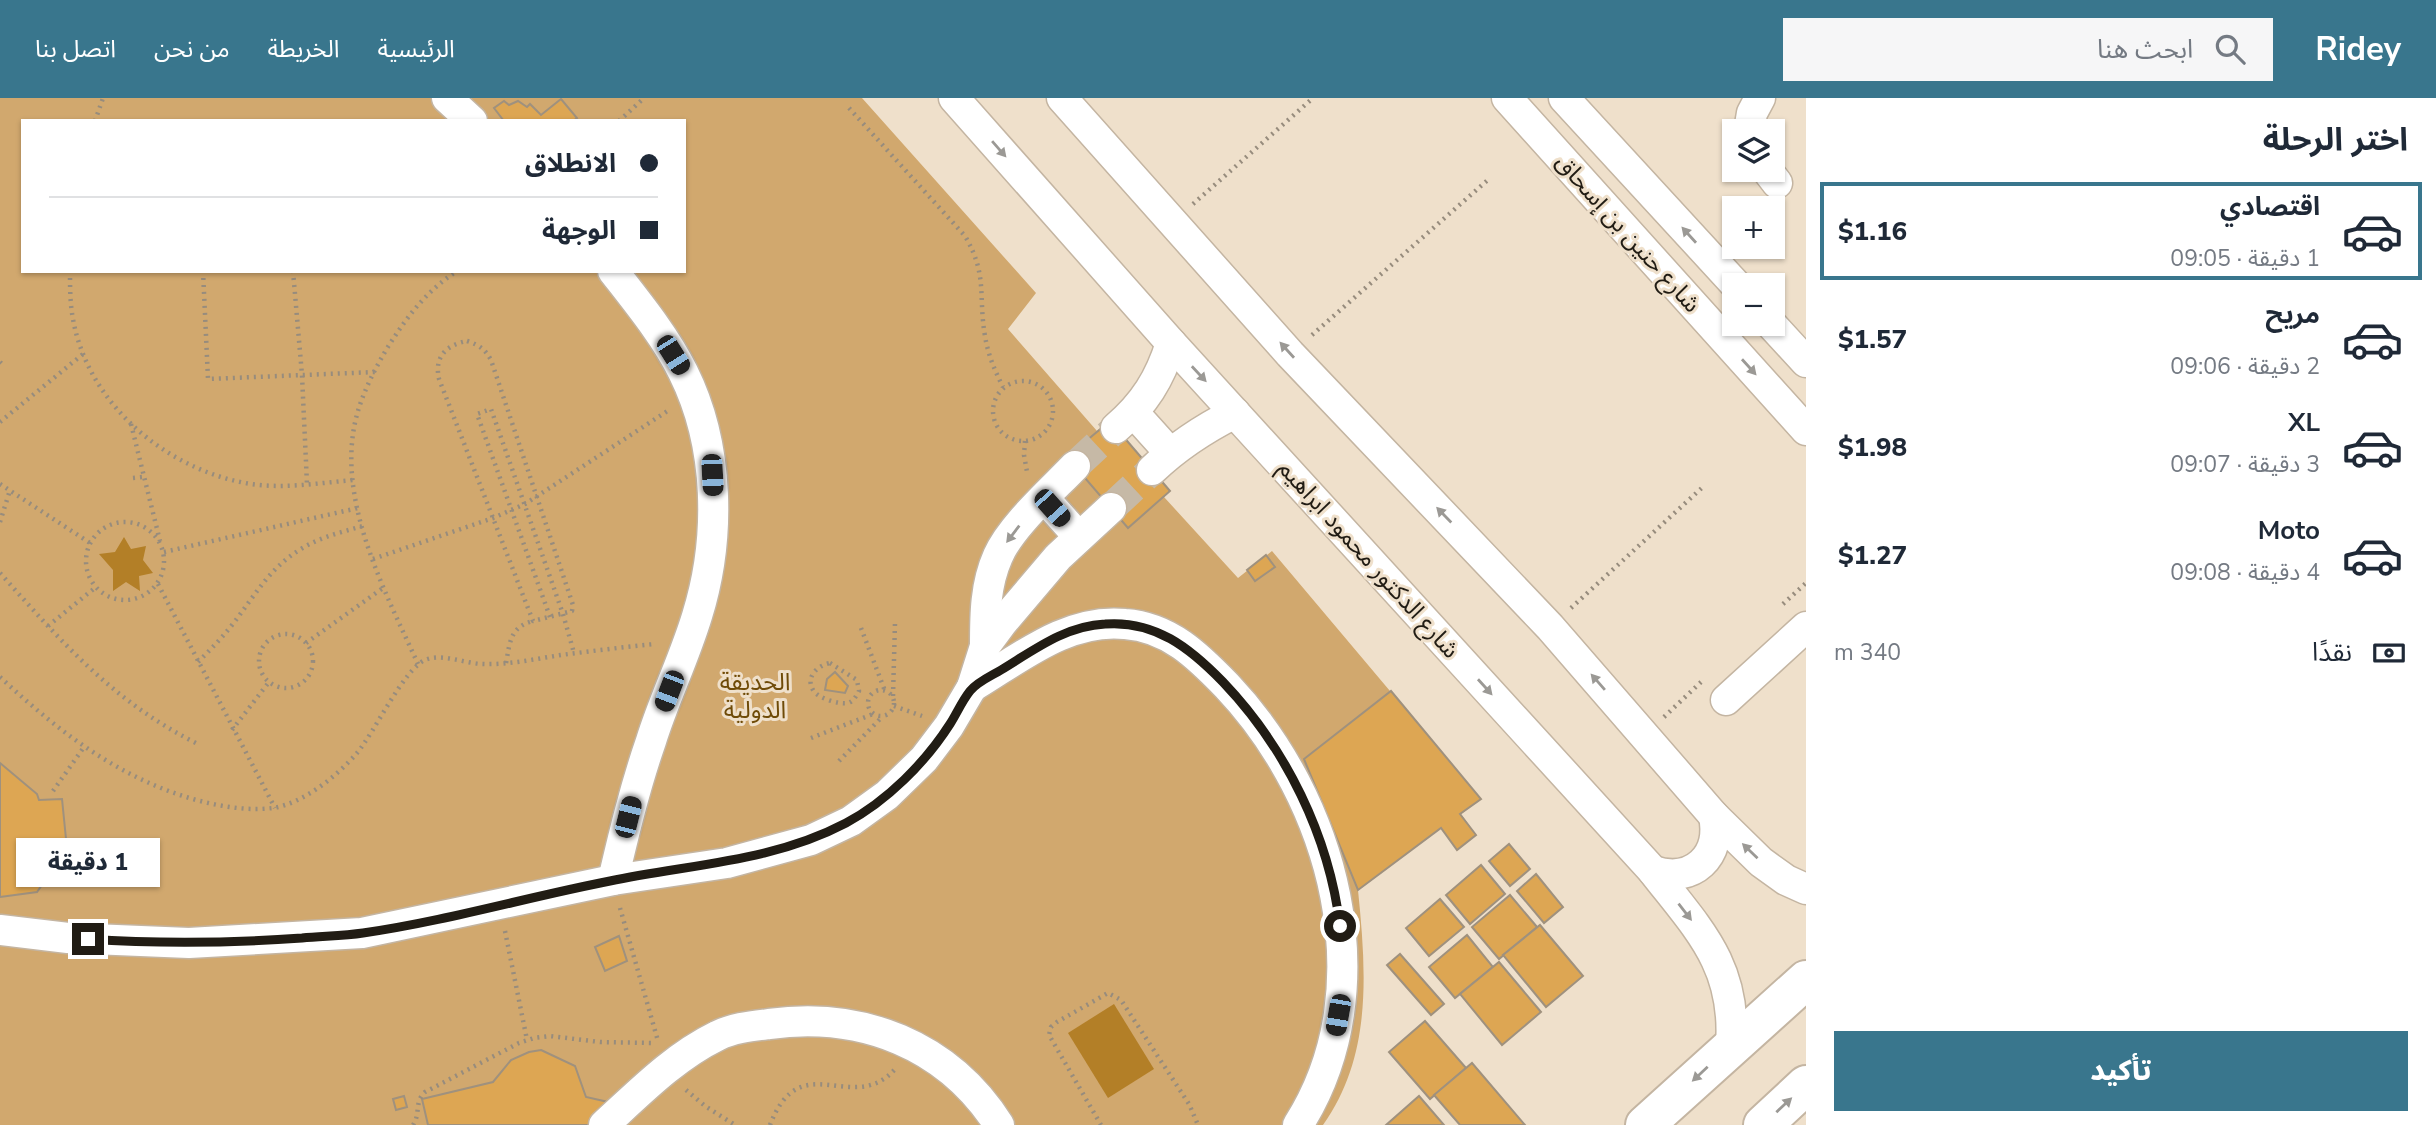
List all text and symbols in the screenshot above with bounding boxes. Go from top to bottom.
search box [1783,18,2273,81]
text: Ridey [2315,27,2401,72]
icon: search [2211,30,2249,68]
text: ابحث هنا [2097,32,2193,67]
text: اتصل بنا [35,33,116,65]
text: من نحن [154,33,230,65]
text: الخريطة [268,33,340,65]
text: الرئيسية [378,33,455,65]
text: اختر الرحلة [2263,118,2408,161]
map controls [1722,119,1785,336]
button: layers [1722,119,1785,182]
one-way arrow [991,140,1007,157]
text: الانطلاق [525,146,616,181]
street label: شارع حنين بن إسحاق [1547,147,1708,320]
text: اقتصادي [2220,189,2320,224]
button: + [1722,196,1785,259]
icon: car [2341,200,2404,263]
text: الوجهة [542,213,616,248]
text: $1.16 [1838,214,1907,249]
one-way arrow [1682,227,1698,244]
text: 1 دقيقة · 09:05 [2170,243,2320,274]
button: − [1722,273,1785,336]
text: مريح [2265,297,2320,332]
icon: car [2341,308,2404,371]
text: $1.57 [1838,322,1907,357]
car [653,332,694,378]
one-way arrow [1279,341,1295,359]
text: 2 دقيقة · 09:06 [2170,351,2320,382]
one-way arrow [1741,358,1757,376]
one-way arrow [1191,365,1207,382]
text: XL [2288,405,2320,440]
icon: car [2341,416,2404,479]
text: $1.98 [1838,430,1907,465]
text: 3 دقيقة · 09:07 [2170,449,2320,480]
car [701,453,724,497]
street label: شارع الدكتور محمود ابراهيم [1271,453,1467,666]
car [1031,485,1074,531]
one-way arrow [1436,507,1452,524]
text: Moto [2258,513,2320,548]
icon: car [2341,524,2404,587]
one-way arrow [1006,525,1020,544]
text: $1.27 [1838,538,1907,573]
text: 4 دقيقة · 09:08 [2170,557,2320,588]
icon: cash [2370,634,2408,672]
text: نقدًا [2312,635,2352,670]
text: 340 m [1834,637,1901,668]
park label: الحديقة الدولية [720,666,790,726]
car [652,668,687,714]
one-way arrow [1590,673,1606,691]
one-way arrow [1477,678,1493,696]
car [613,794,644,840]
callout: 1 دقيقة [16,838,160,886]
one-way arrow [1742,844,1759,860]
text: 1 دقيقة [48,847,128,878]
one-way arrow [1677,902,1692,920]
route start [1324,910,1356,942]
route end [72,923,104,955]
car [1325,992,1352,1038]
button: تأكيد [1834,1031,2408,1111]
one-way arrow [1692,1066,1709,1082]
one-way arrow [1775,1097,1793,1113]

